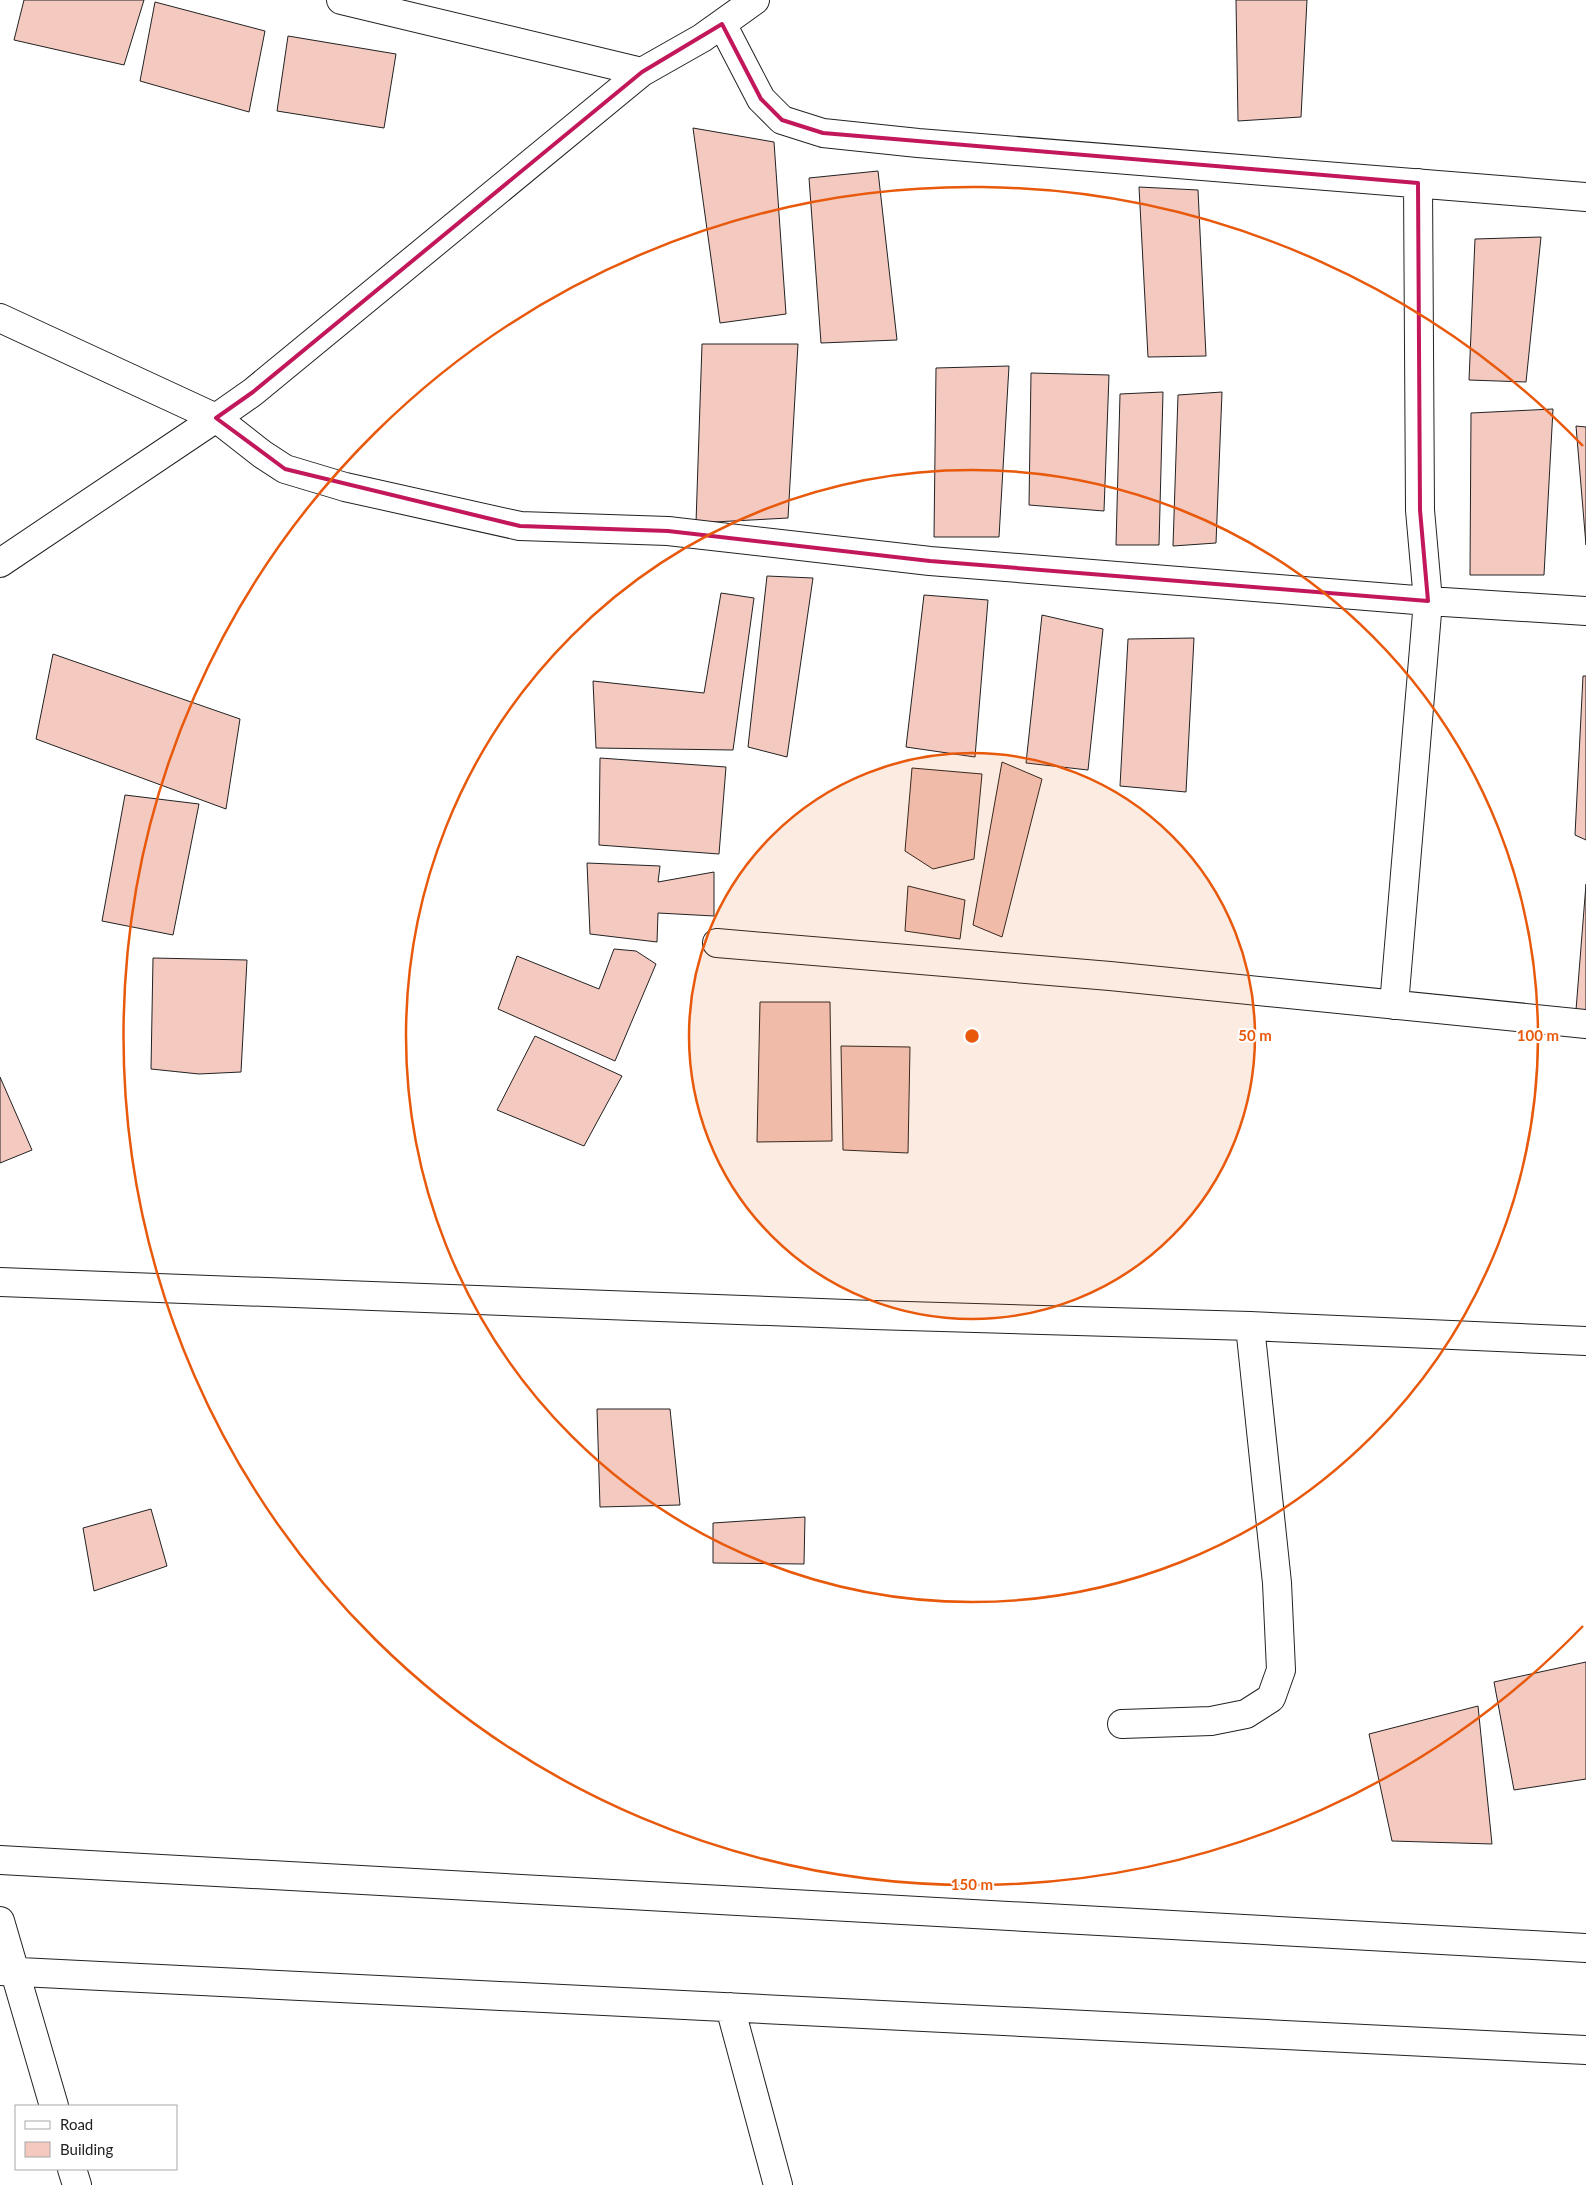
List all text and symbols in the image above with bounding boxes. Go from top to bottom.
text: 50 m [1238,1026,1272,1044]
text: 100 m [1517,1026,1559,1044]
centre of rings [963,1027,981,1045]
text: 150 m [951,1875,993,1893]
legend [15,2105,178,2170]
text: Road [60,2115,93,2133]
text: Building [60,2140,113,2158]

